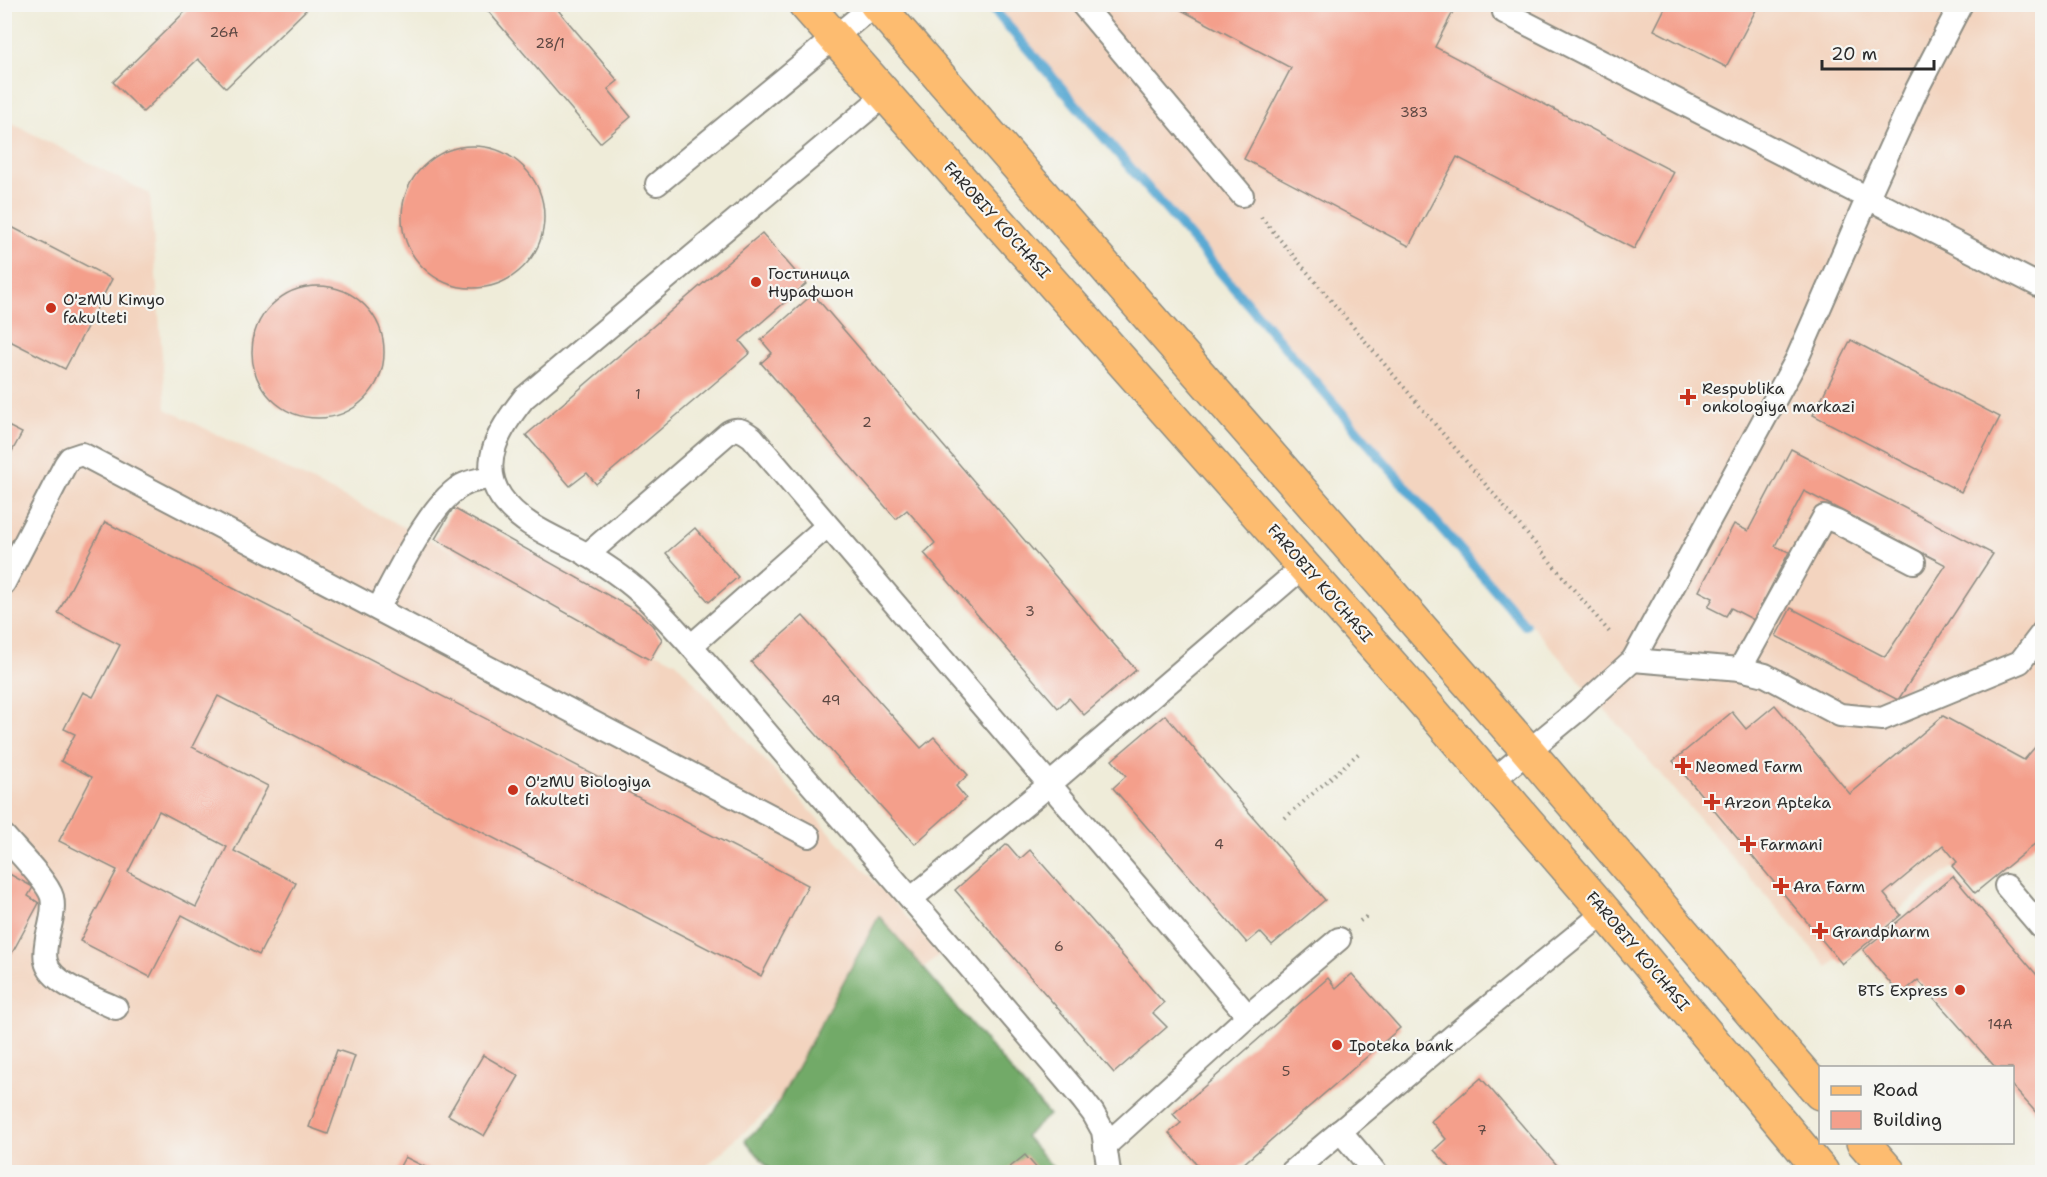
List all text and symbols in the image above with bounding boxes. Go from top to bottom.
house number: 26A [210,23,238,41]
scale bar [1822,33,1934,71]
house number: 28/1 [535,34,565,52]
text: 20 m [1831,42,1877,66]
house number: 383 [1400,103,1428,121]
street label: FAROBIY KO'CHASI [939,157,1055,283]
place label: Гостиница Нурафшон [768,263,854,302]
marker: Гостиница Нурафшон [749,275,763,289]
place label: O'zMU Kimyo fakulteti [63,289,165,328]
marker: O'zMU Kimyo fakulteti [44,301,58,315]
place label: Respublika onkologiya markazi [1702,378,1855,417]
house number: 1 [635,385,641,403]
marker: Respublika onkologiya markazi [1679,388,1697,406]
house number: 2 [862,413,872,431]
street label: FAROBIY KO'CHASI [1263,520,1377,647]
house number: 3 [1025,602,1035,620]
house number: 49 [822,691,841,709]
place label: Neomed Farm [1695,756,1803,777]
marker: Neomed Farm [1676,759,1690,773]
place label: O'zMU Biologiya fakulteti [525,771,651,810]
marker: O'zMU Biologiya fakulteti [506,783,520,797]
place label: Arzon Apteka [1724,792,1831,813]
marker: Arzon Apteka [1705,795,1719,809]
place label: Farmani [1760,834,1823,855]
house number: 4 [1214,835,1224,853]
marker: Farmani [1741,837,1755,851]
place label: Ara Farm [1793,876,1865,897]
marker: Ara Farm [1774,879,1788,893]
street label: FAROBIY KO'CHASI [1582,887,1694,1015]
place label: Grandpharm [1832,921,1930,942]
marker: Grandpharm [1813,924,1827,938]
house number: 6 [1054,937,1064,955]
place label: BTS Express [1858,980,1948,1001]
marker: BTS Express [1953,983,1967,997]
house number: 14A [1987,1015,2013,1033]
place label: Ipoteka bank [1349,1035,1454,1056]
marker: Ipoteka bank [1330,1038,1344,1052]
house number: 5 [1282,1062,1290,1080]
legend [1819,1066,2014,1144]
text: Road [1873,1078,1918,1102]
text: Building [1873,1108,1942,1132]
house number: 7 [1477,1121,1487,1139]

